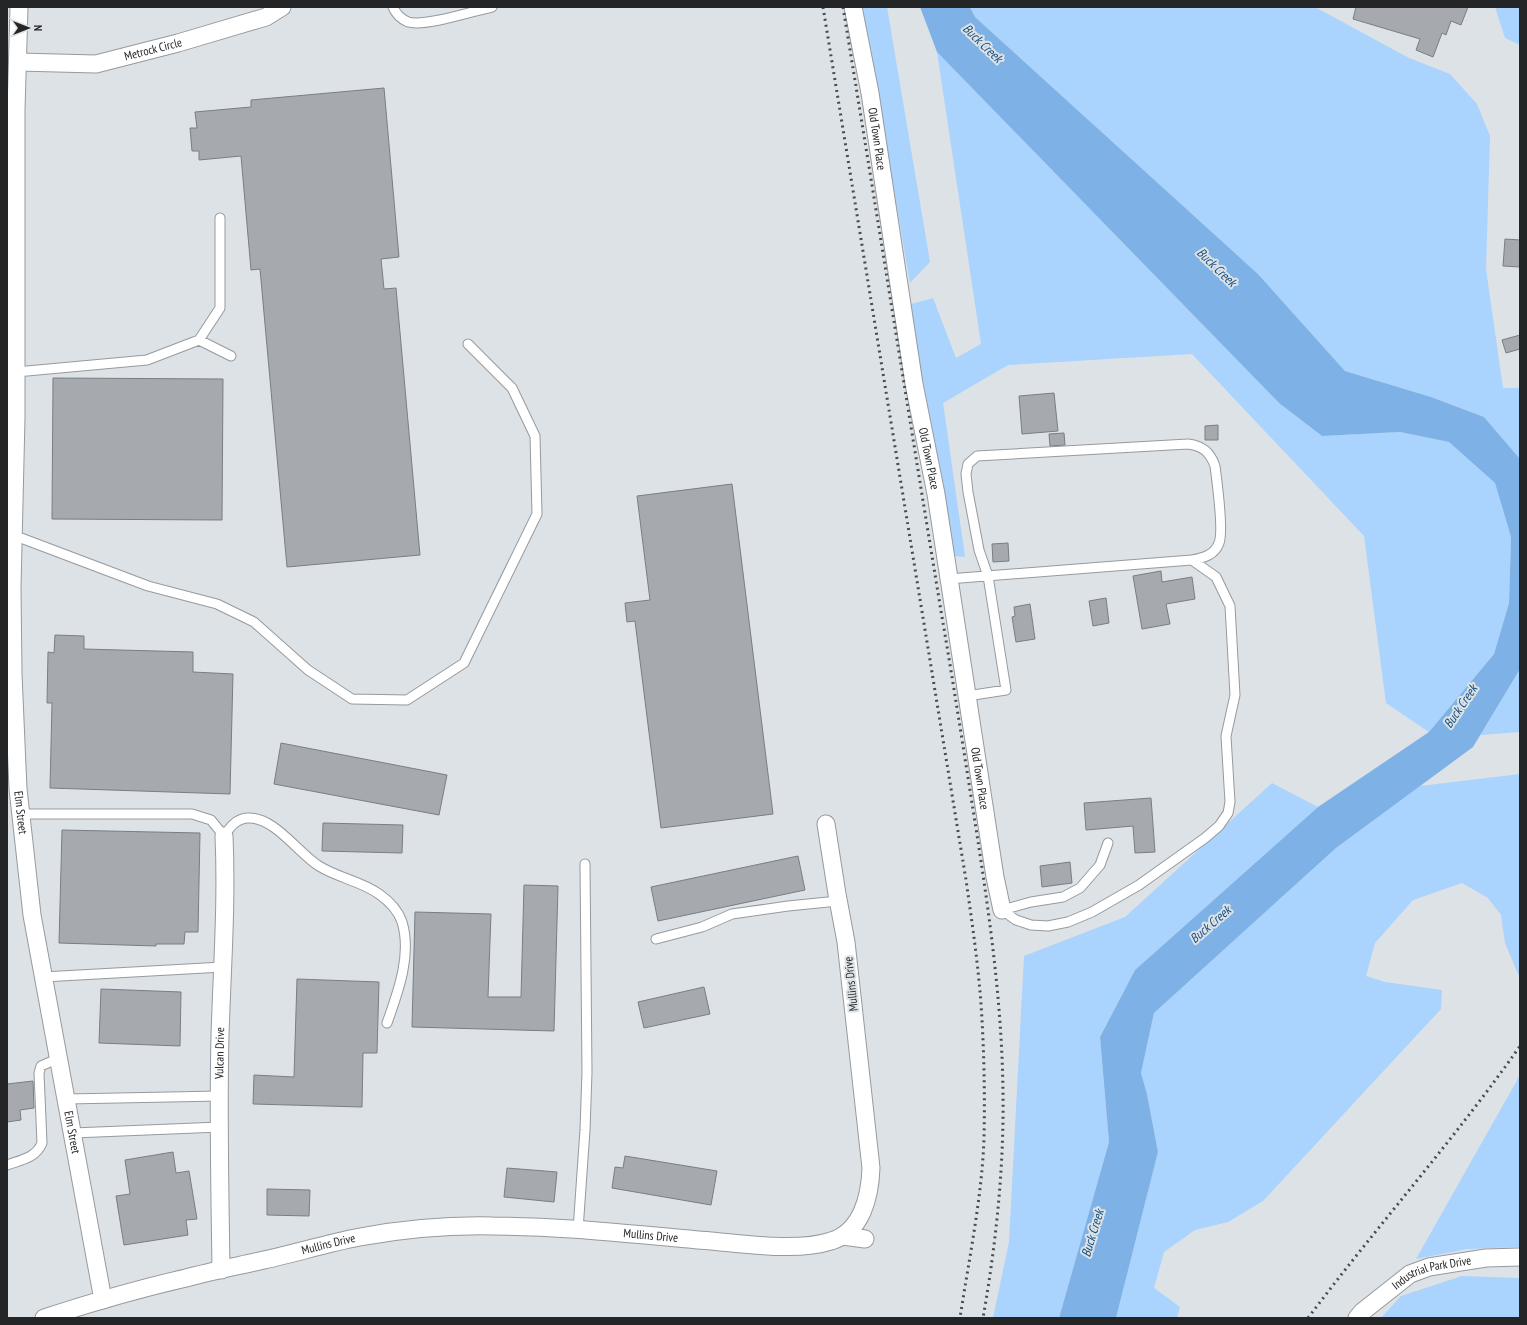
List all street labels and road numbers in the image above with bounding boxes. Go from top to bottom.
street label: Metrock Circle [123,34,184,63]
street label: Old Town Place [865,106,890,171]
street label: Old Town Place [916,426,943,491]
street label: Old Town Place [968,746,993,811]
street label: Elm Street [11,790,31,836]
street label: Mullins Drive [840,956,861,1012]
street label: Vulcan Drive [211,1027,227,1080]
street label: Elm Street [61,1110,84,1156]
street label: Mullins Drive [623,1225,679,1245]
street label: Mullins Drive [300,1230,357,1258]
street label: Industrial Park Drive [1389,1252,1472,1293]

